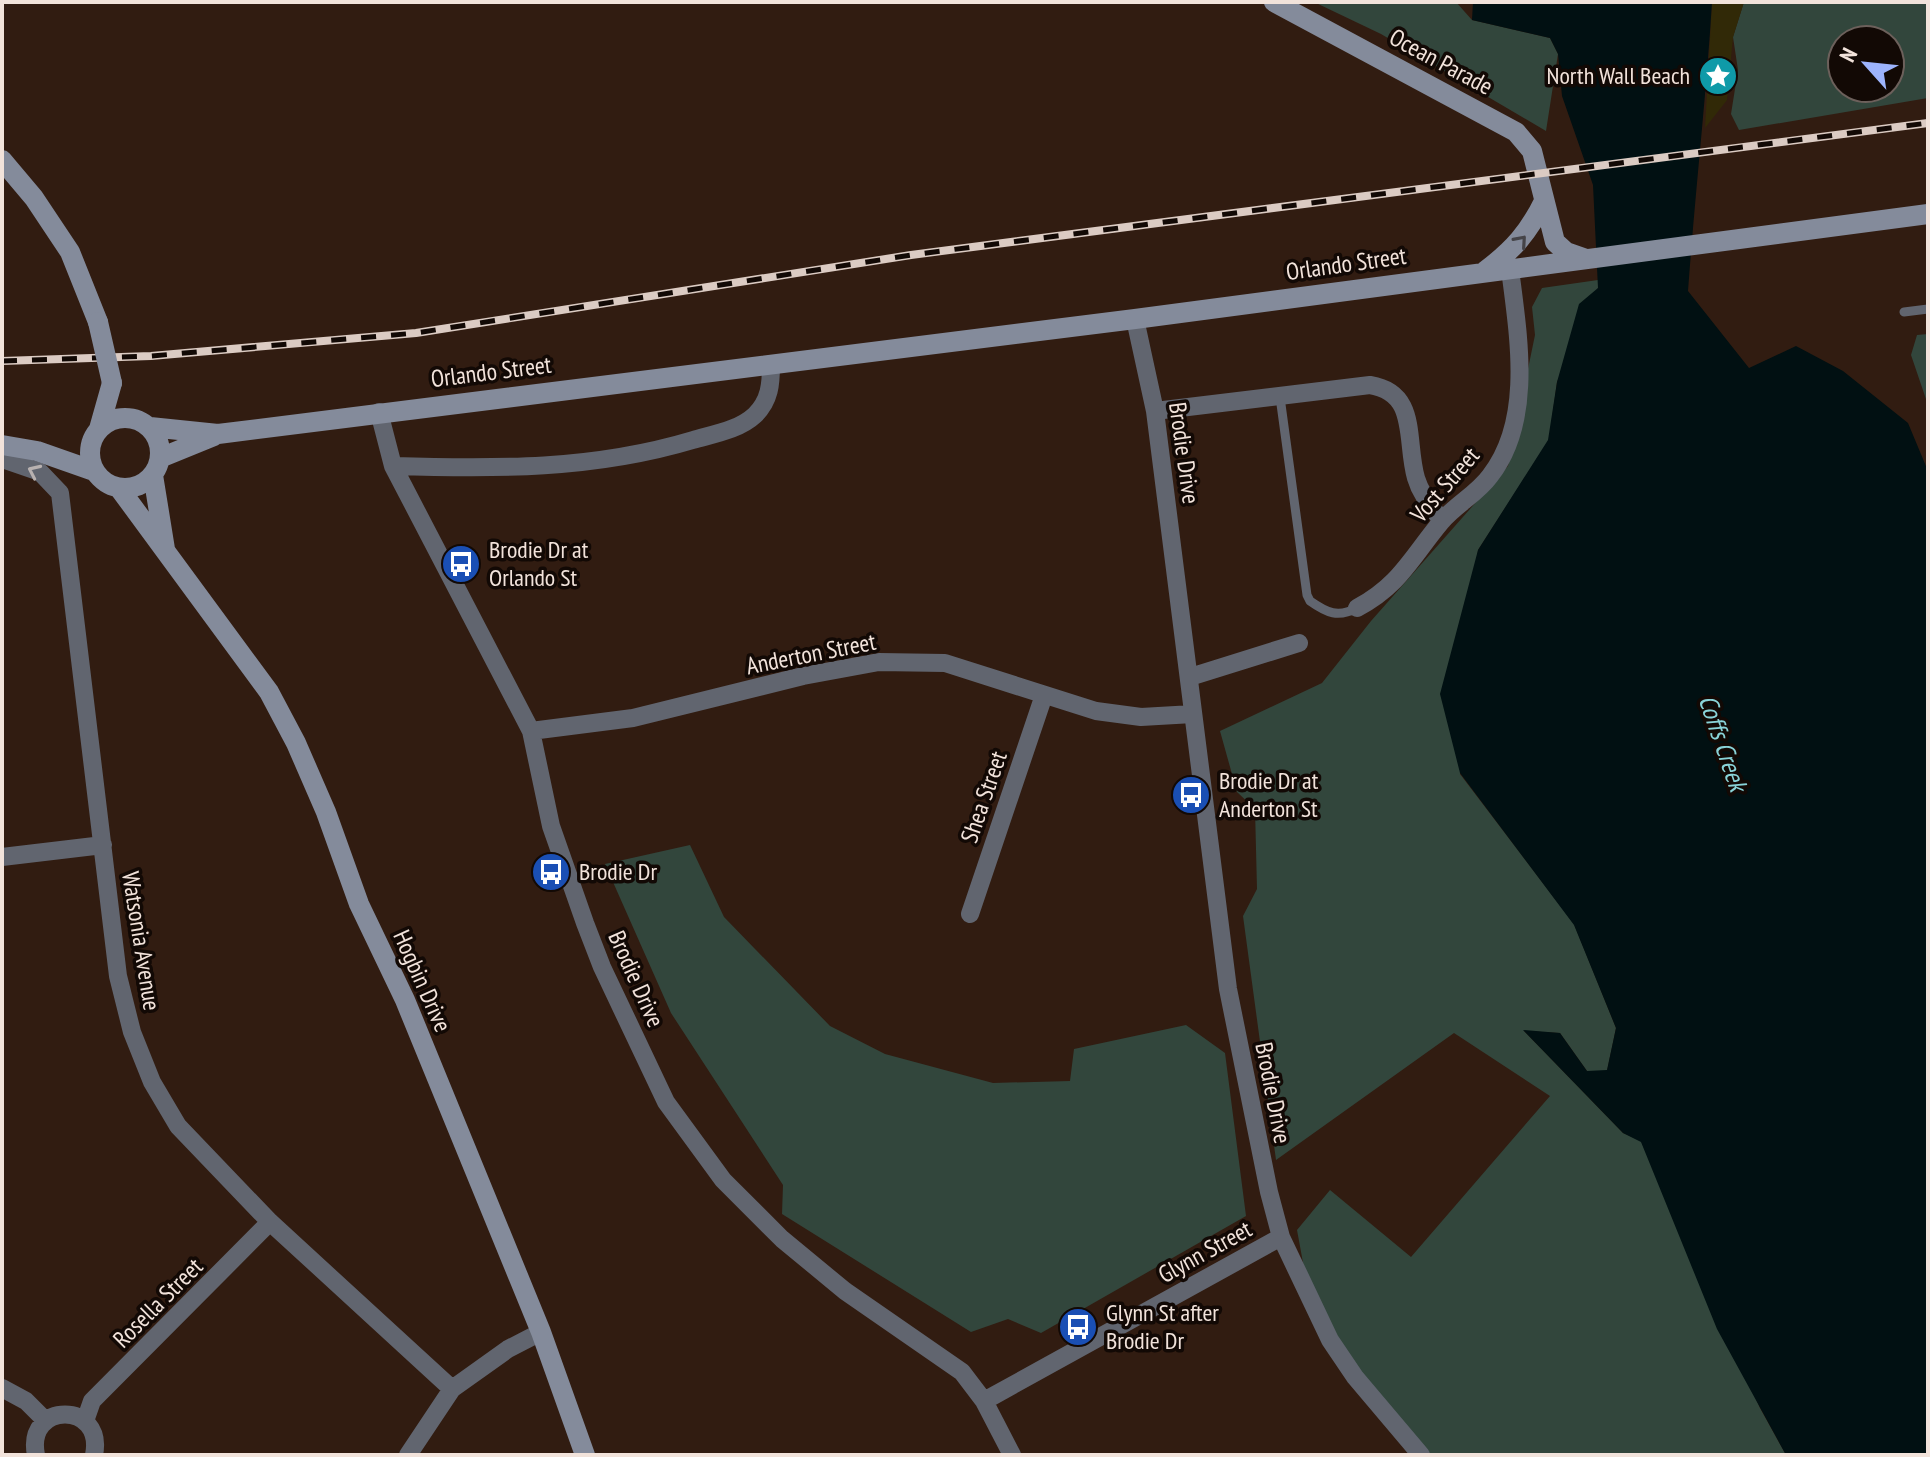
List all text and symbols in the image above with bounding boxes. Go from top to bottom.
street label: Ocean Parade [1384,21,1498,102]
north arrow [1826,24,1906,104]
text: N [1833,43,1863,67]
place icon: North Wall Beach [1697,55,1739,97]
place label: North Wall Beach [1547,60,1690,91]
one-way arrow [1511,235,1525,250]
street label: Orlando Street [1284,240,1408,287]
street label: Orlando Street [429,349,553,394]
street label: Brodie Drive [1162,400,1207,506]
street label: Vost Street [1403,440,1486,529]
one-way arrow [28,465,43,481]
place label: Brodie Dr at Orlando St [489,534,589,593]
bus stop icon: Brodie Dr at Orlando St [440,543,482,585]
street label: Anderton Street [743,626,879,681]
water label: Coffs Creek [1692,690,1756,798]
street label: Shea Street [953,746,1014,847]
place label: Brodie Dr at Anderton St [1219,765,1319,824]
bus stop icon: Brodie Dr at Anderton St [1170,774,1212,816]
bus stop icon: Brodie Dr [530,851,572,893]
place label: Brodie Dr [579,856,657,887]
street label: Watsonia Avenue [115,869,168,1013]
street label: Hogbin Drive [386,925,459,1037]
street label: Brodie Drive [601,926,671,1032]
street label: Brodie Drive [1248,1040,1298,1146]
street label: Glynn Street [1153,1213,1257,1290]
street label: Rosella Street [106,1251,209,1354]
place label: Glynn St after Brodie Dr [1106,1297,1219,1356]
bus stop icon: Glynn St after Brodie Dr [1057,1306,1099,1348]

